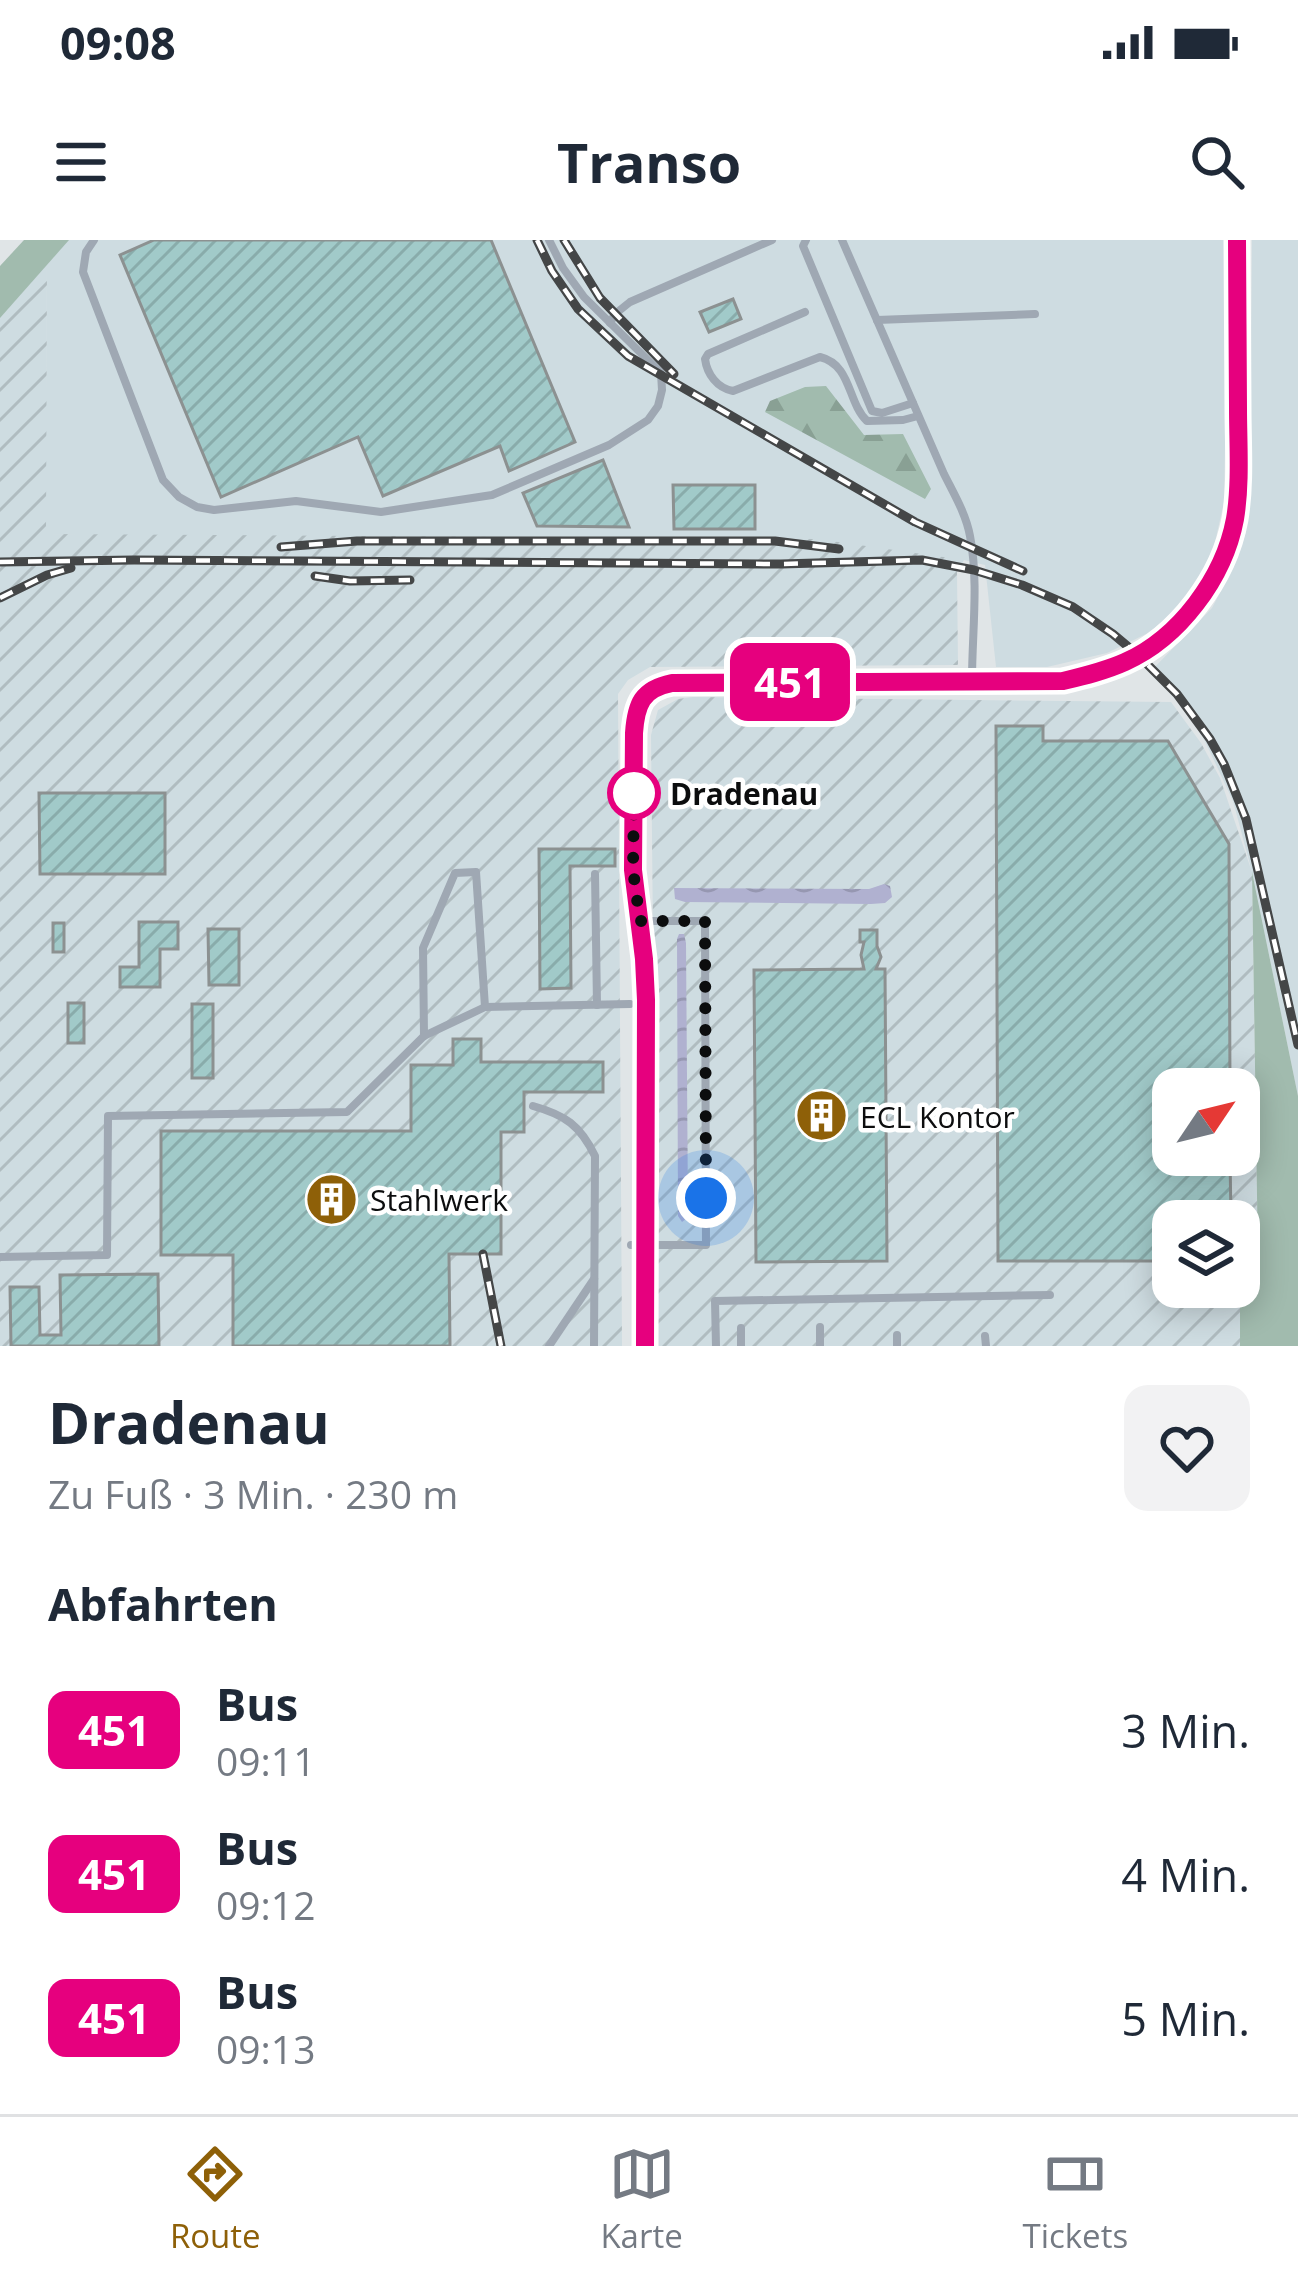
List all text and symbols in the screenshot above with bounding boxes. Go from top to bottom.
text: 09:08 [60,12,176,73]
text: Transo [557,125,741,199]
icon: menu [48,129,114,195]
icon: search [1184,129,1250,195]
line badge: 451 [721,643,859,721]
text: 451 [754,653,826,710]
marker: Dradenau [609,768,659,818]
place label: Dradenau [670,773,818,814]
north arrow [1152,1068,1260,1176]
map controls [1152,1068,1260,1308]
building icon: ECL Kontor [793,1088,849,1144]
place label: ECL Kontor [860,1096,1015,1137]
your location [676,1168,736,1228]
building icon: Stahlwerk [303,1171,359,1227]
place label: Stahlwerk [370,1179,508,1220]
button: layers [1152,1200,1260,1308]
text: Dradenau [48,1383,330,1461]
button: heart [1124,1385,1250,1511]
text: Zu Fuß · 3 Min. · 230 m [48,1467,458,1520]
text: Abfahrten [48,1573,278,1634]
text: Bus [216,1673,298,1734]
text: 3 Min. [1121,1700,1250,1761]
text: 451 [78,1701,150,1758]
text: 09:11 [216,1734,315,1787]
text: Bus [216,1817,298,1878]
text: 4 Min. [1121,1844,1250,1905]
text: 451 [78,1845,150,1902]
text: 09:12 [216,1878,315,1931]
text: Bus [216,1961,298,2022]
text: 5 Min. [1121,1988,1250,2049]
text: 451 [78,1989,150,2046]
text: 09:13 [216,2022,315,2075]
tab: Route [170,2141,261,2258]
tab: Karte [600,2141,683,2258]
tab: Tickets [1022,2141,1128,2258]

